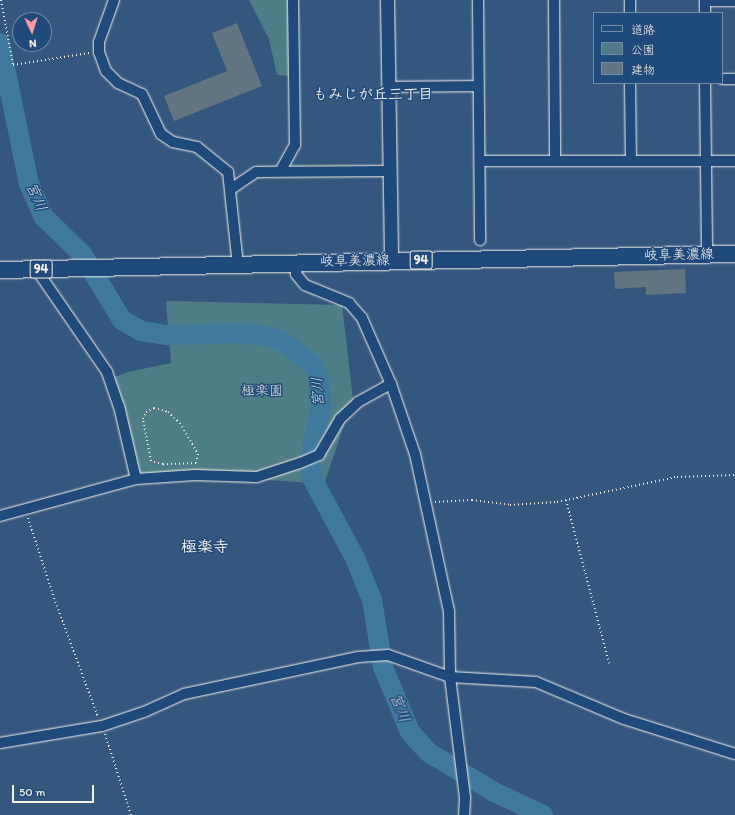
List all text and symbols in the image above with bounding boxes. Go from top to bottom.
north arrow [12,12,52,52]
legend [593,12,723,84]
text: 道路 [631,23,655,37]
text: N [29,37,37,50]
text: 公園 [631,43,655,57]
text: 建物 [631,63,655,77]
district label: もみじが丘三丁目 [313,86,433,104]
water label: 宮川 [22,180,50,214]
street label: 岐阜美濃線 [644,246,714,264]
road number: 94 [409,249,433,271]
street label: 岐阜美濃線 [320,252,390,270]
road number: 94 [29,258,53,280]
water label: 宮川 [308,377,328,407]
park label: 極楽園 [241,383,283,399]
district label: 極楽寺 [181,537,229,557]
water label: 宮川 [386,691,414,725]
scale bar [14,777,96,803]
text: 50 m [19,785,45,799]

